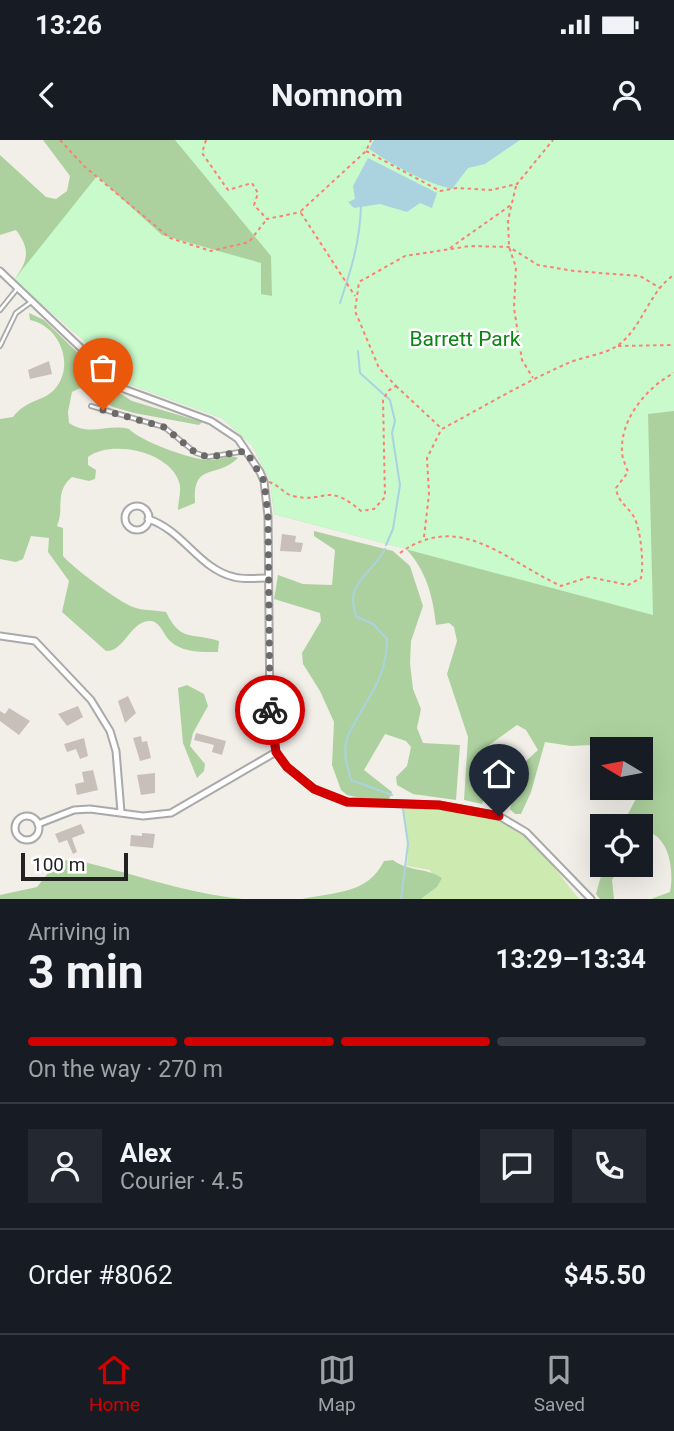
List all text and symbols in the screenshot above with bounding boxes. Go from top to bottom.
text: 13:26 [35,10,102,40]
icon: back [28,76,66,114]
text: Nomnom [271,76,403,114]
icon: person [608,76,646,114]
park label: Barrett Park [410,327,521,351]
pin [73,338,133,410]
icon: bag [84,349,122,387]
courier [235,675,305,745]
icon: bike [251,691,289,729]
north arrow [590,737,653,800]
map controls [590,737,653,877]
pin [469,744,529,816]
icon: home [480,755,518,793]
button: locate [590,814,653,877]
scale bar [21,850,128,882]
text: 100 m [32,853,85,876]
text: Arriving in [28,919,131,946]
text: 13:29–13:34 [496,944,646,974]
text: 3 min [28,945,144,999]
text: On the way · 270 m [28,1056,223,1083]
button: person [28,1129,102,1203]
button: chat [480,1129,554,1203]
button: phone [572,1129,646,1203]
text: Alex [120,1138,172,1168]
text: Courier · 4.5 [120,1168,243,1195]
text: Order #8062 [28,1260,173,1290]
text: $45.50 [564,1260,646,1290]
tab: Home [89,1351,140,1416]
tab: Map [318,1351,356,1416]
tab: Saved [534,1351,585,1416]

